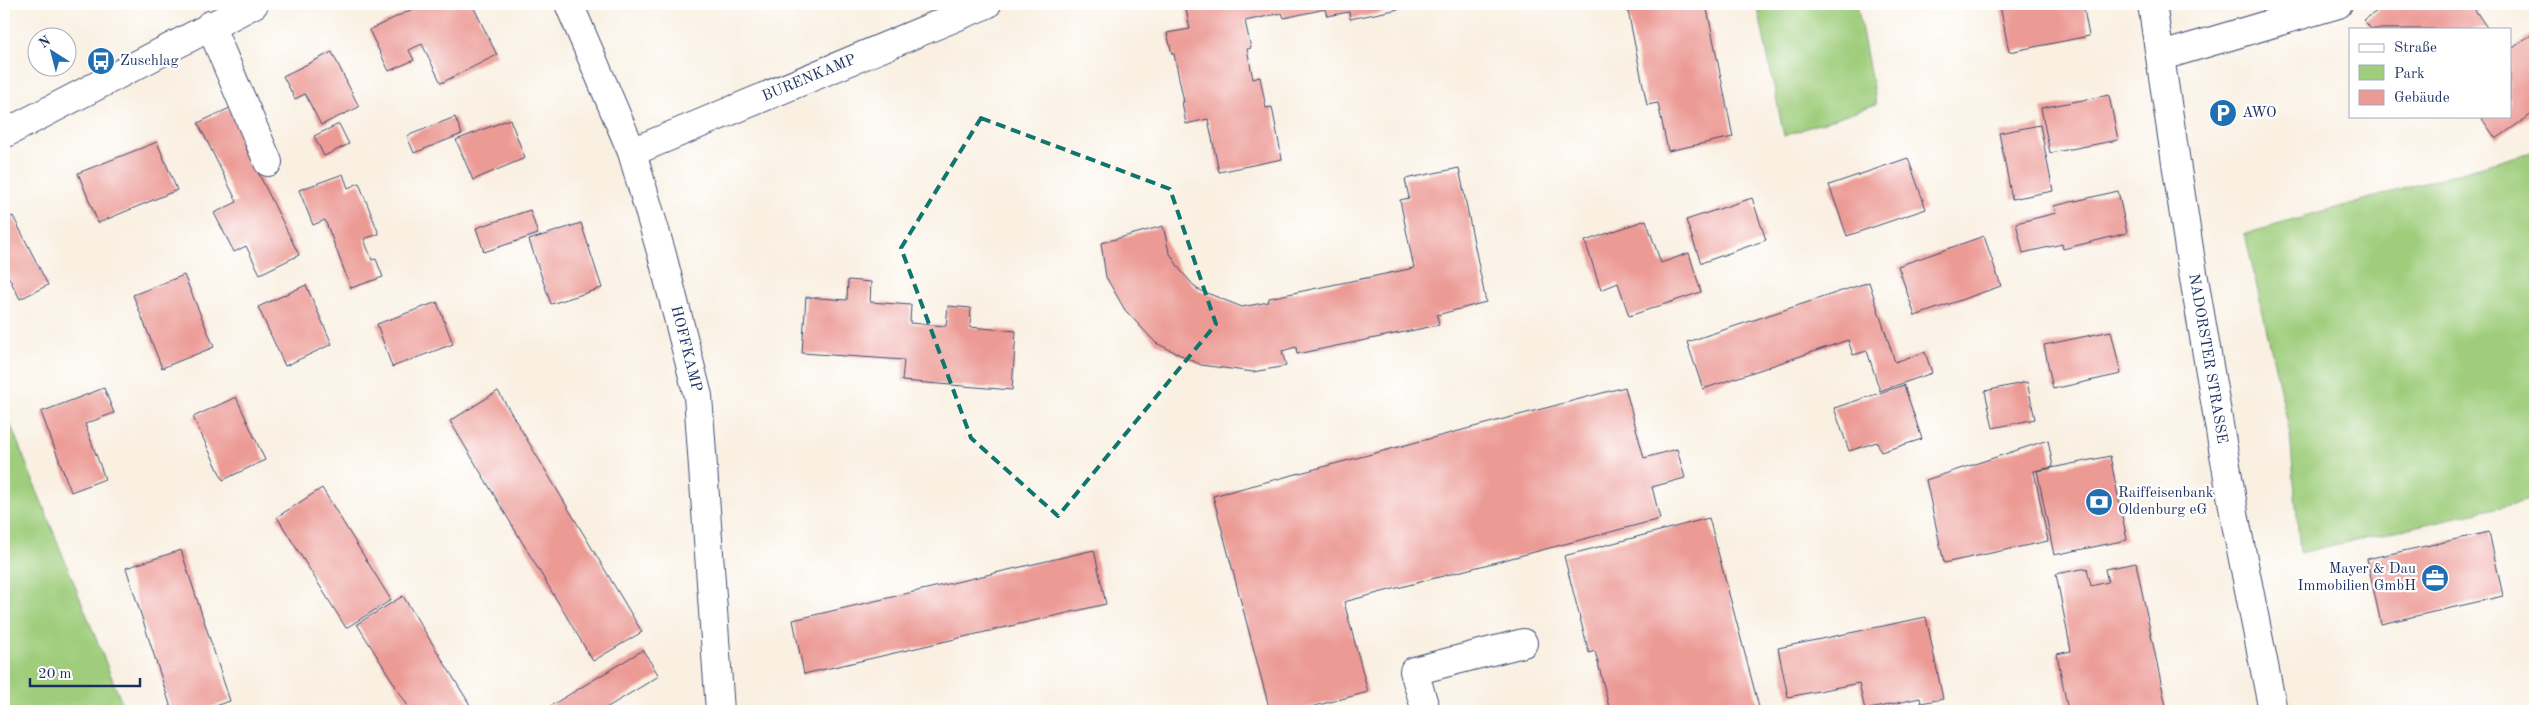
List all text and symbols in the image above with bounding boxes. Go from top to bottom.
north arrow [28,28,78,78]
legend [2349,28,2512,118]
text: N [37,33,54,51]
text: Straße [2394,41,2437,56]
bus stop icon: Zuschlag [86,46,116,76]
street label: BURENKAMP [760,52,858,104]
place label: Zuschlag [120,54,179,69]
text: Park [2394,67,2425,82]
text: Gebäude [2394,91,2450,106]
parking icon: AWO [2208,98,2238,128]
place label: AWO [2242,106,2277,121]
street label: NADORSTER STRASSE [2186,273,2230,445]
street label: HOFFKAMP [668,304,704,393]
place label: Raiffeisenbank Oldenburg eG [2118,486,2214,518]
bank icon: Raiffeisenbank Oldenburg eG [2084,487,2114,517]
place label: Mayer & Dau Immobilien GmbH [2298,562,2416,594]
office icon: Mayer & Dau Immobilien GmbH [2420,563,2450,593]
scale bar [30,655,140,687]
text: 20 m [38,667,72,682]

